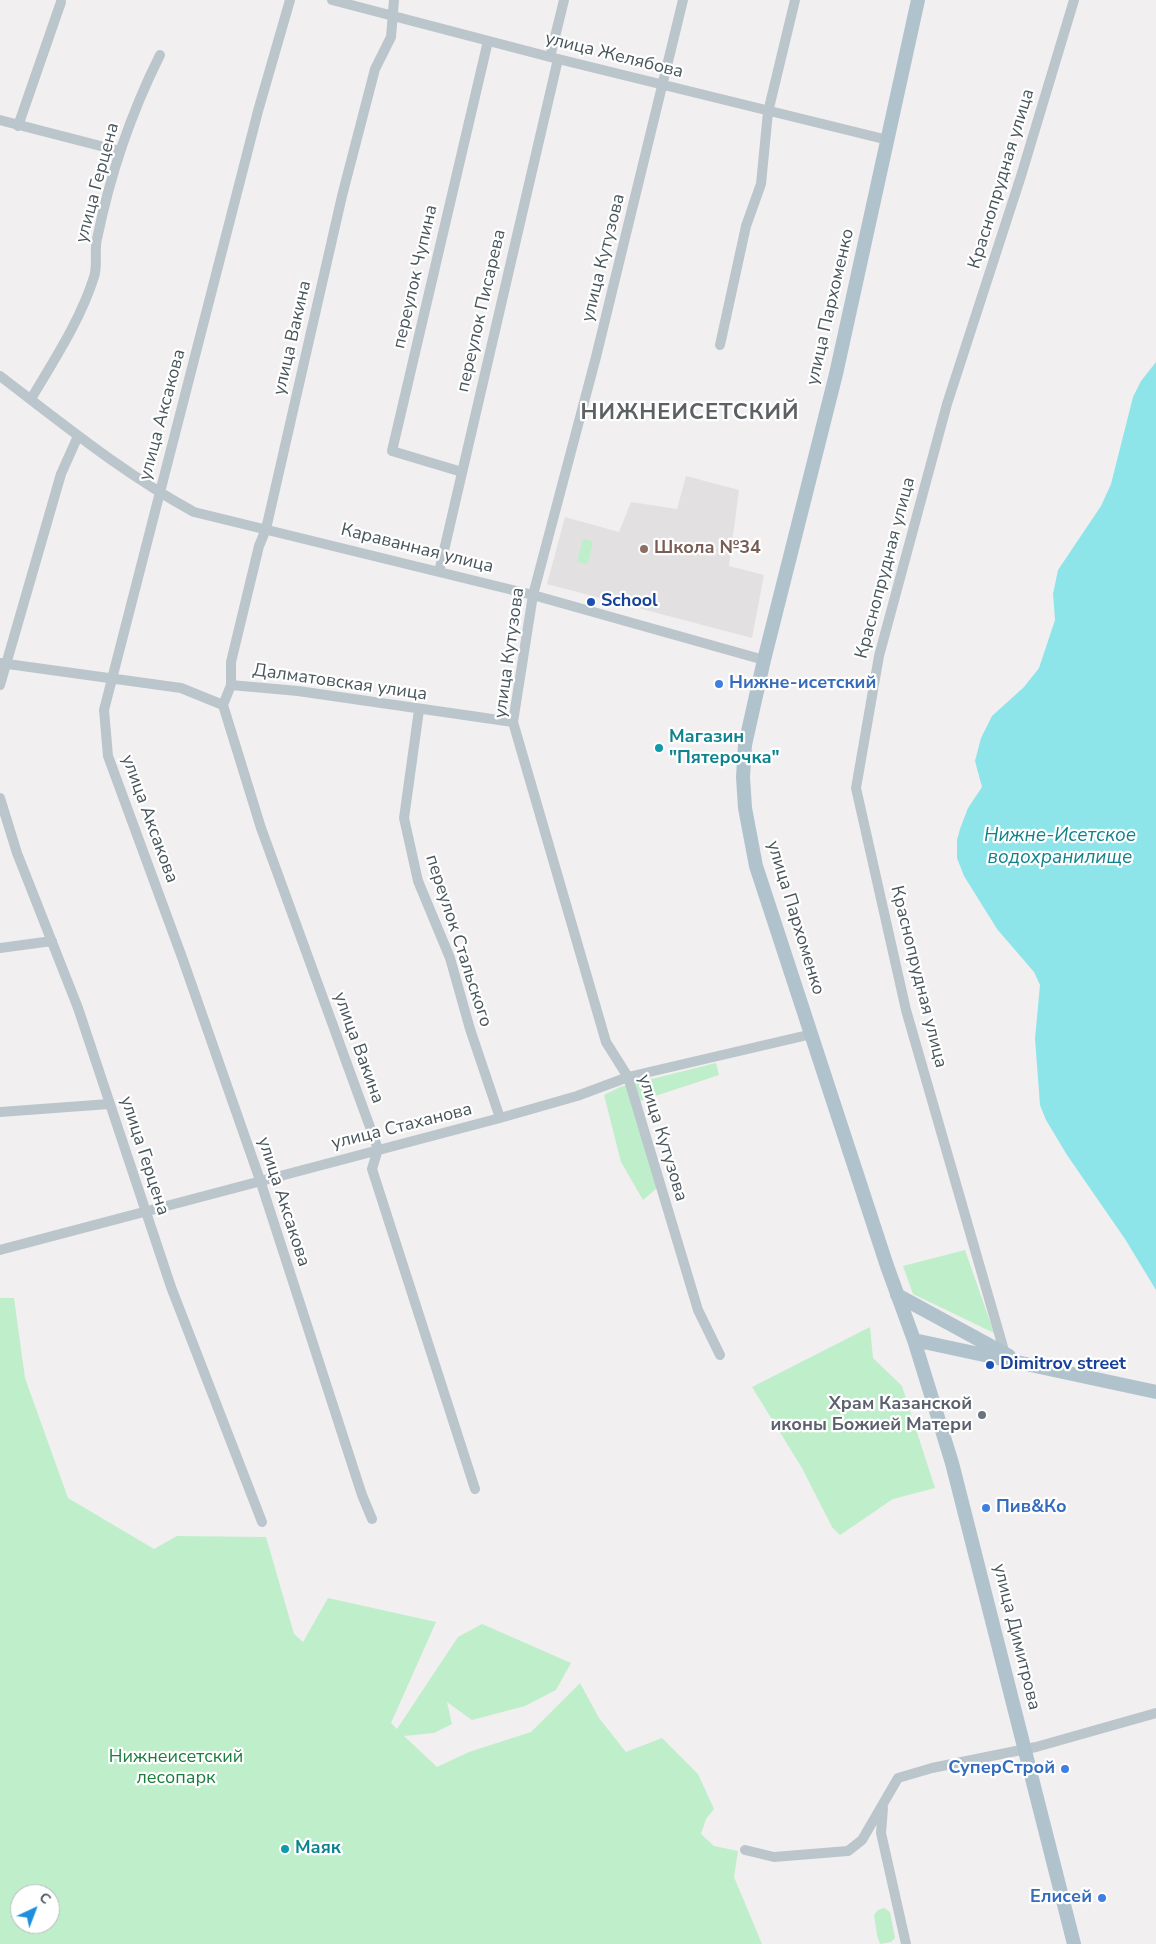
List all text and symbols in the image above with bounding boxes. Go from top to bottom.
street label: улица Желябова [543,28,685,84]
street label: Краснопрудная улица [964,86,1040,272]
street label: улица Герцена [72,120,124,246]
street label: улица Кутузова [578,192,630,324]
street label: переулок Чупина [389,203,443,351]
street label: улица Пархоменко [802,227,860,387]
street label: переулок Писарева [453,228,511,394]
street label: улица Вакина [269,279,317,397]
street label: улица Аксакова [135,347,191,483]
district label: НИЖНЕИСЕТСКИЙ [579,401,801,427]
street label: Краснопрудная улица [851,475,921,661]
street label: Караванная улица [338,520,496,578]
place label: Школа №34 [654,538,761,560]
marker: Школа №34 [638,543,650,555]
street label: улица Кутузова [490,586,530,720]
place label: School [601,591,658,613]
marker: School [585,596,597,608]
street label: Далматовская улица [251,660,429,706]
place label: Нижне-исетский [729,673,876,695]
marker: Нижне-исетский [713,678,725,690]
place label: Магазин "Пятерочка" [669,727,780,770]
marker: Магазин "Пятерочка" [653,742,665,754]
street label: улица Аксакова [116,752,182,886]
water label: Нижне-Исетское водохранилище [984,825,1136,869]
street label: улица Пархоменко [761,838,829,998]
street label: переулок Стальского [420,852,496,1030]
street label: Краснопрудная улица [885,884,951,1070]
street label: улица Вакина [328,989,388,1107]
street label: улица Кутузова [632,1072,692,1204]
street label: улица Герцена [115,1094,173,1218]
street label: улица Стаханова [329,1099,475,1155]
street label: улица Аксакова [252,1135,314,1269]
place label: Dimitrov street [1000,1354,1126,1376]
marker: Dimitrov street [984,1359,996,1371]
place label: Храм Казанской иконы Божией Матери [770,1394,972,1436]
marker: Храм Казанской иконы Божией Матери [976,1409,988,1421]
place label: Пив&Ко [996,1497,1067,1519]
marker: Пив&Ко [980,1502,992,1514]
street label: улица Димитрова [987,1562,1045,1712]
park label: Нижнеисетский лесопарк [109,1747,243,1790]
place label: СуперСтрой [948,1758,1055,1780]
marker: СуперСтрой [1059,1763,1071,1775]
place label: Маяк [295,1838,341,1860]
marker: Маяк [279,1843,291,1855]
north arrow [10,1884,60,1934]
place label: Елисей [1030,1887,1092,1909]
text: С [35,1888,55,1909]
marker: Елисей [1096,1892,1108,1904]

